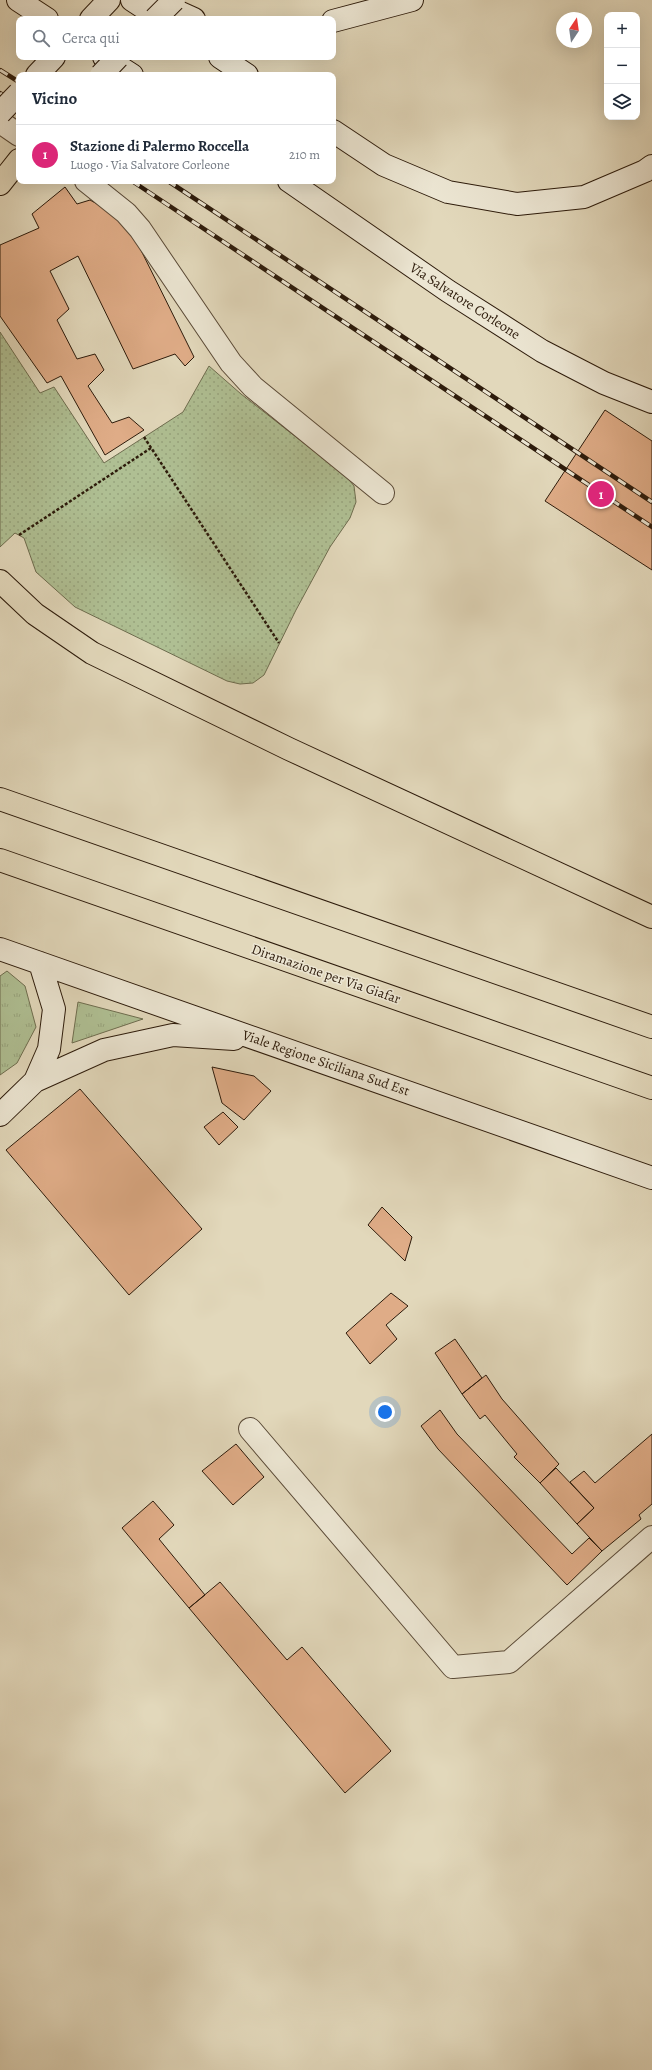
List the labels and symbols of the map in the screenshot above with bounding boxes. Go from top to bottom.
north arrow [556,12,592,48]
street label: Via Salvatore Corleone [405,258,524,344]
pin: 1 [588,479,614,509]
street label: Diramazione per Via Giafar [249,940,404,1009]
street label: Viale Regione Siciliana Sud Est [239,1025,412,1101]
your location [375,1402,395,1422]

